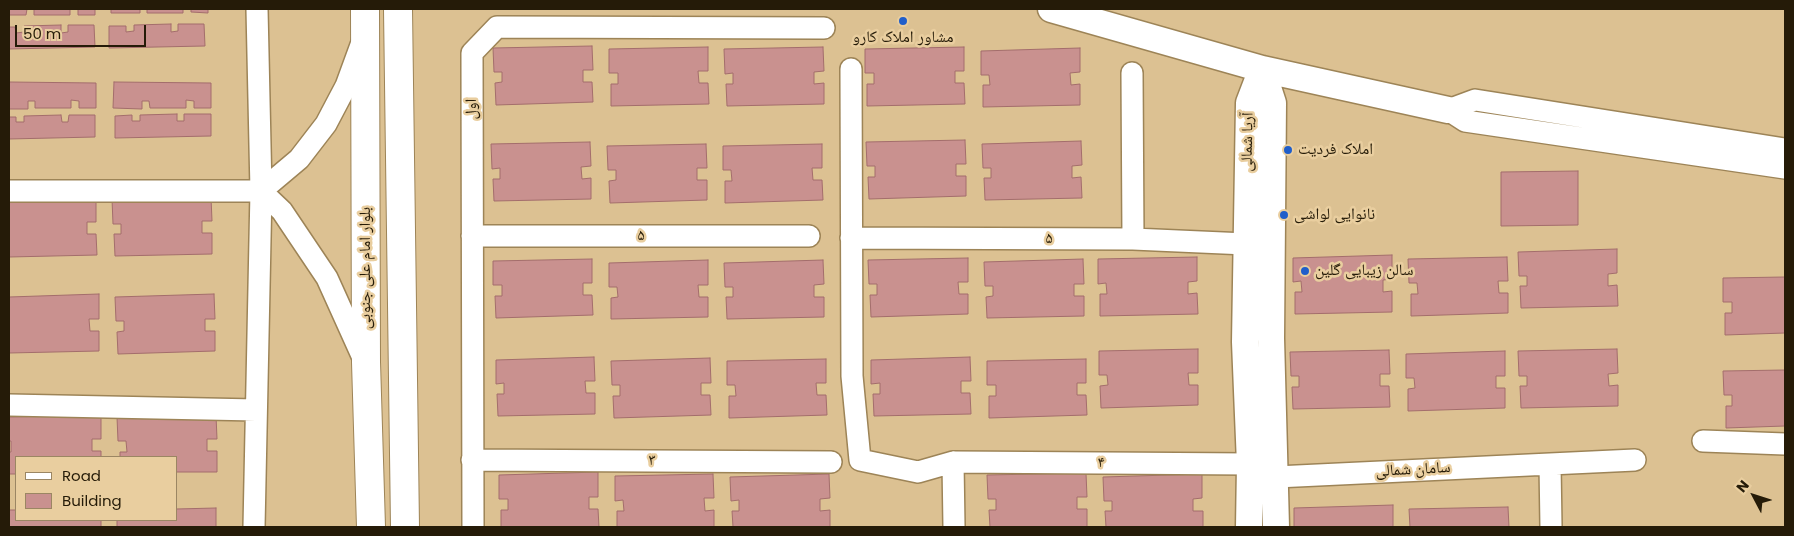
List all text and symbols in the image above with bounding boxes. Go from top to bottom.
scale bar [18,15,149,47]
marker: مشاور املاک کارو [897,15,909,27]
text: 50 m [23,23,61,44]
place label: مشاور املاک کارو [853,28,953,48]
street label: اول [462,99,482,119]
street label: آریا شمالی [1238,112,1258,172]
place label: املاک فردیت [1298,140,1373,160]
marker: املاک فردیت [1282,144,1294,156]
place label: نانوایی لواشی [1294,205,1375,225]
street label: بلوار امام علی جنوبی [356,207,376,329]
marker: نانوایی لواشی [1278,209,1290,221]
street label: ۵ [637,226,645,246]
street label: ۵ [1045,229,1053,249]
place label: سالن زیبایی گلین [1315,261,1413,281]
marker: سالن زیبایی گلین [1299,265,1311,277]
street label: ۳ [648,451,656,471]
street label: ۴ [1097,453,1105,473]
legend [15,456,178,521]
street label: سامان شمالی [1375,458,1451,482]
text: Road [62,465,101,486]
north arrow [1729,471,1779,521]
text: N [1731,476,1754,497]
text: Building [62,490,122,511]

